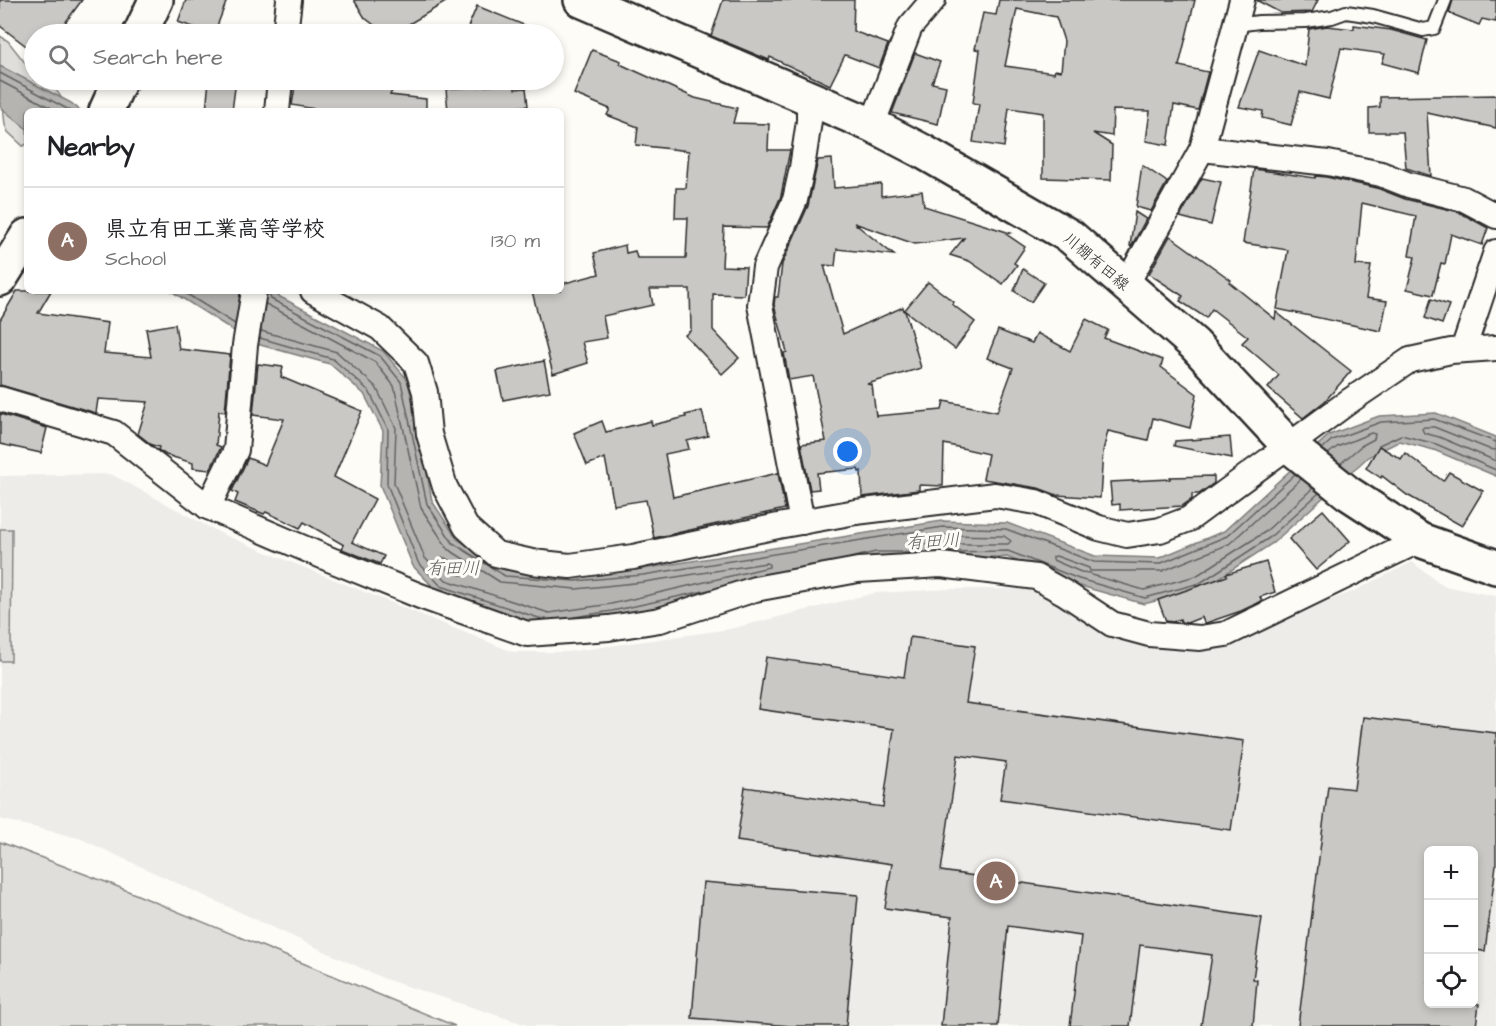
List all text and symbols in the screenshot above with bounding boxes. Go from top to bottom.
search box [24,24,564,90]
icon: search [45,41,78,74]
text: Search here [93,42,223,73]
text: Nearby [48,129,135,165]
text: 県立有田工業高等学校 [105,214,325,245]
text: A [61,227,74,255]
text: 130 m [491,227,540,255]
street label: 川棚有田線 [1059,228,1134,296]
text: School [105,245,166,273]
your location [833,437,862,466]
water label: 有田川 [905,528,961,555]
water label: 有田川 [426,556,480,581]
map controls [1424,846,1478,1008]
button: + [1424,846,1478,900]
pin: A [976,858,1016,904]
button: − [1424,900,1478,954]
button: locate [1424,954,1478,1008]

